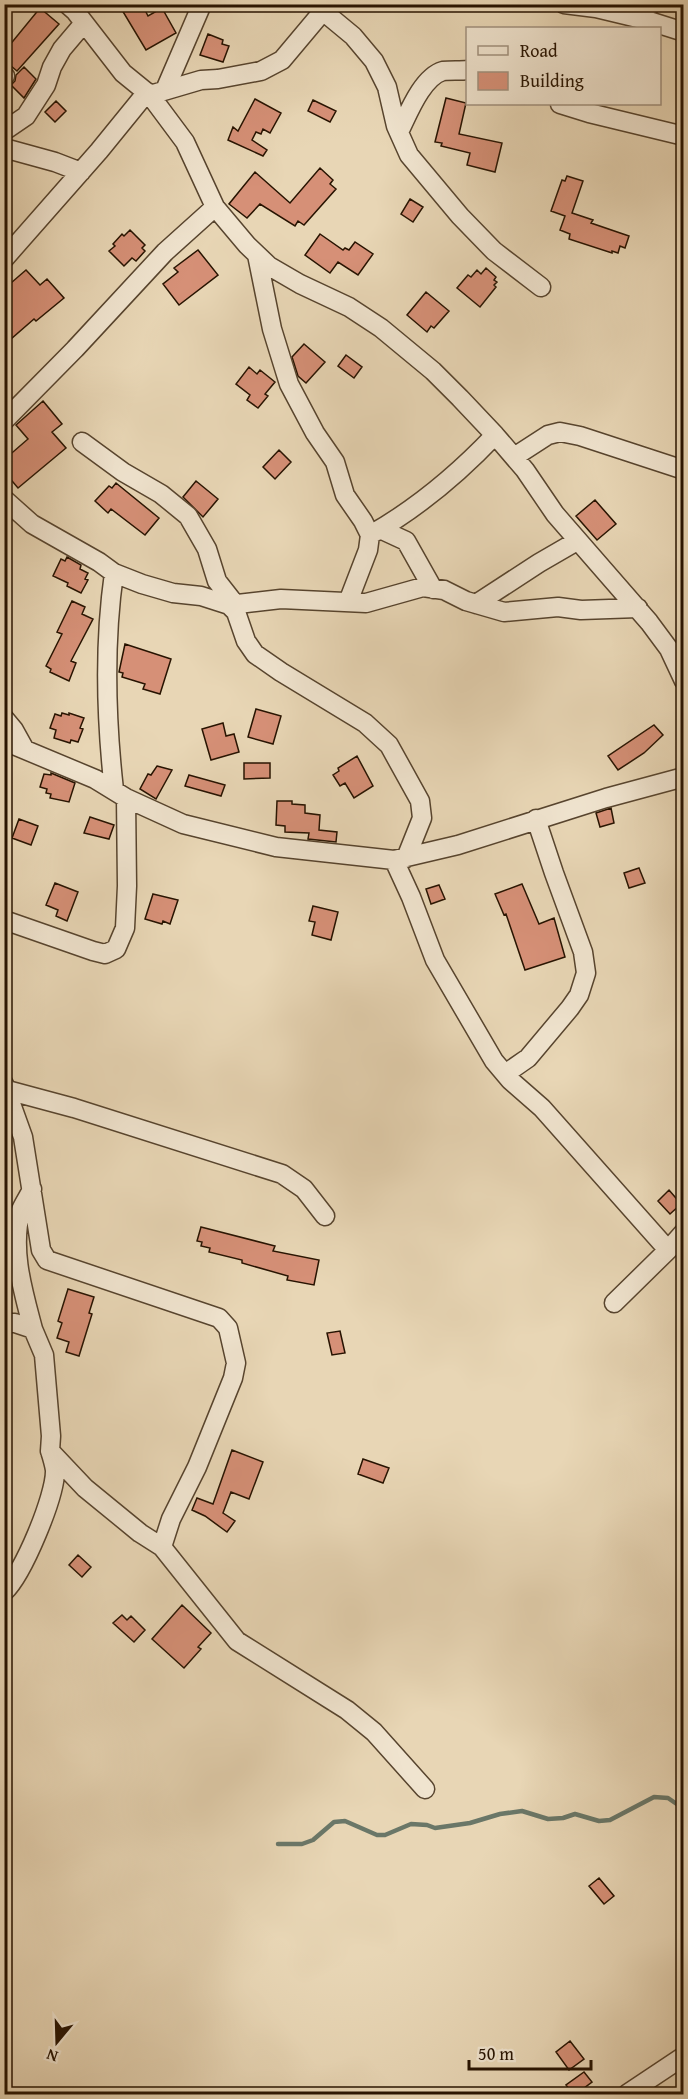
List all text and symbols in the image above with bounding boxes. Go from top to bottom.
legend [466,27,661,105]
text: Road [520,37,558,64]
text: Building [520,67,584,94]
north arrow [27,2012,87,2072]
scale bar [469,2033,590,2071]
text: 50 m [478,2040,514,2067]
text: N [43,2043,61,2069]

